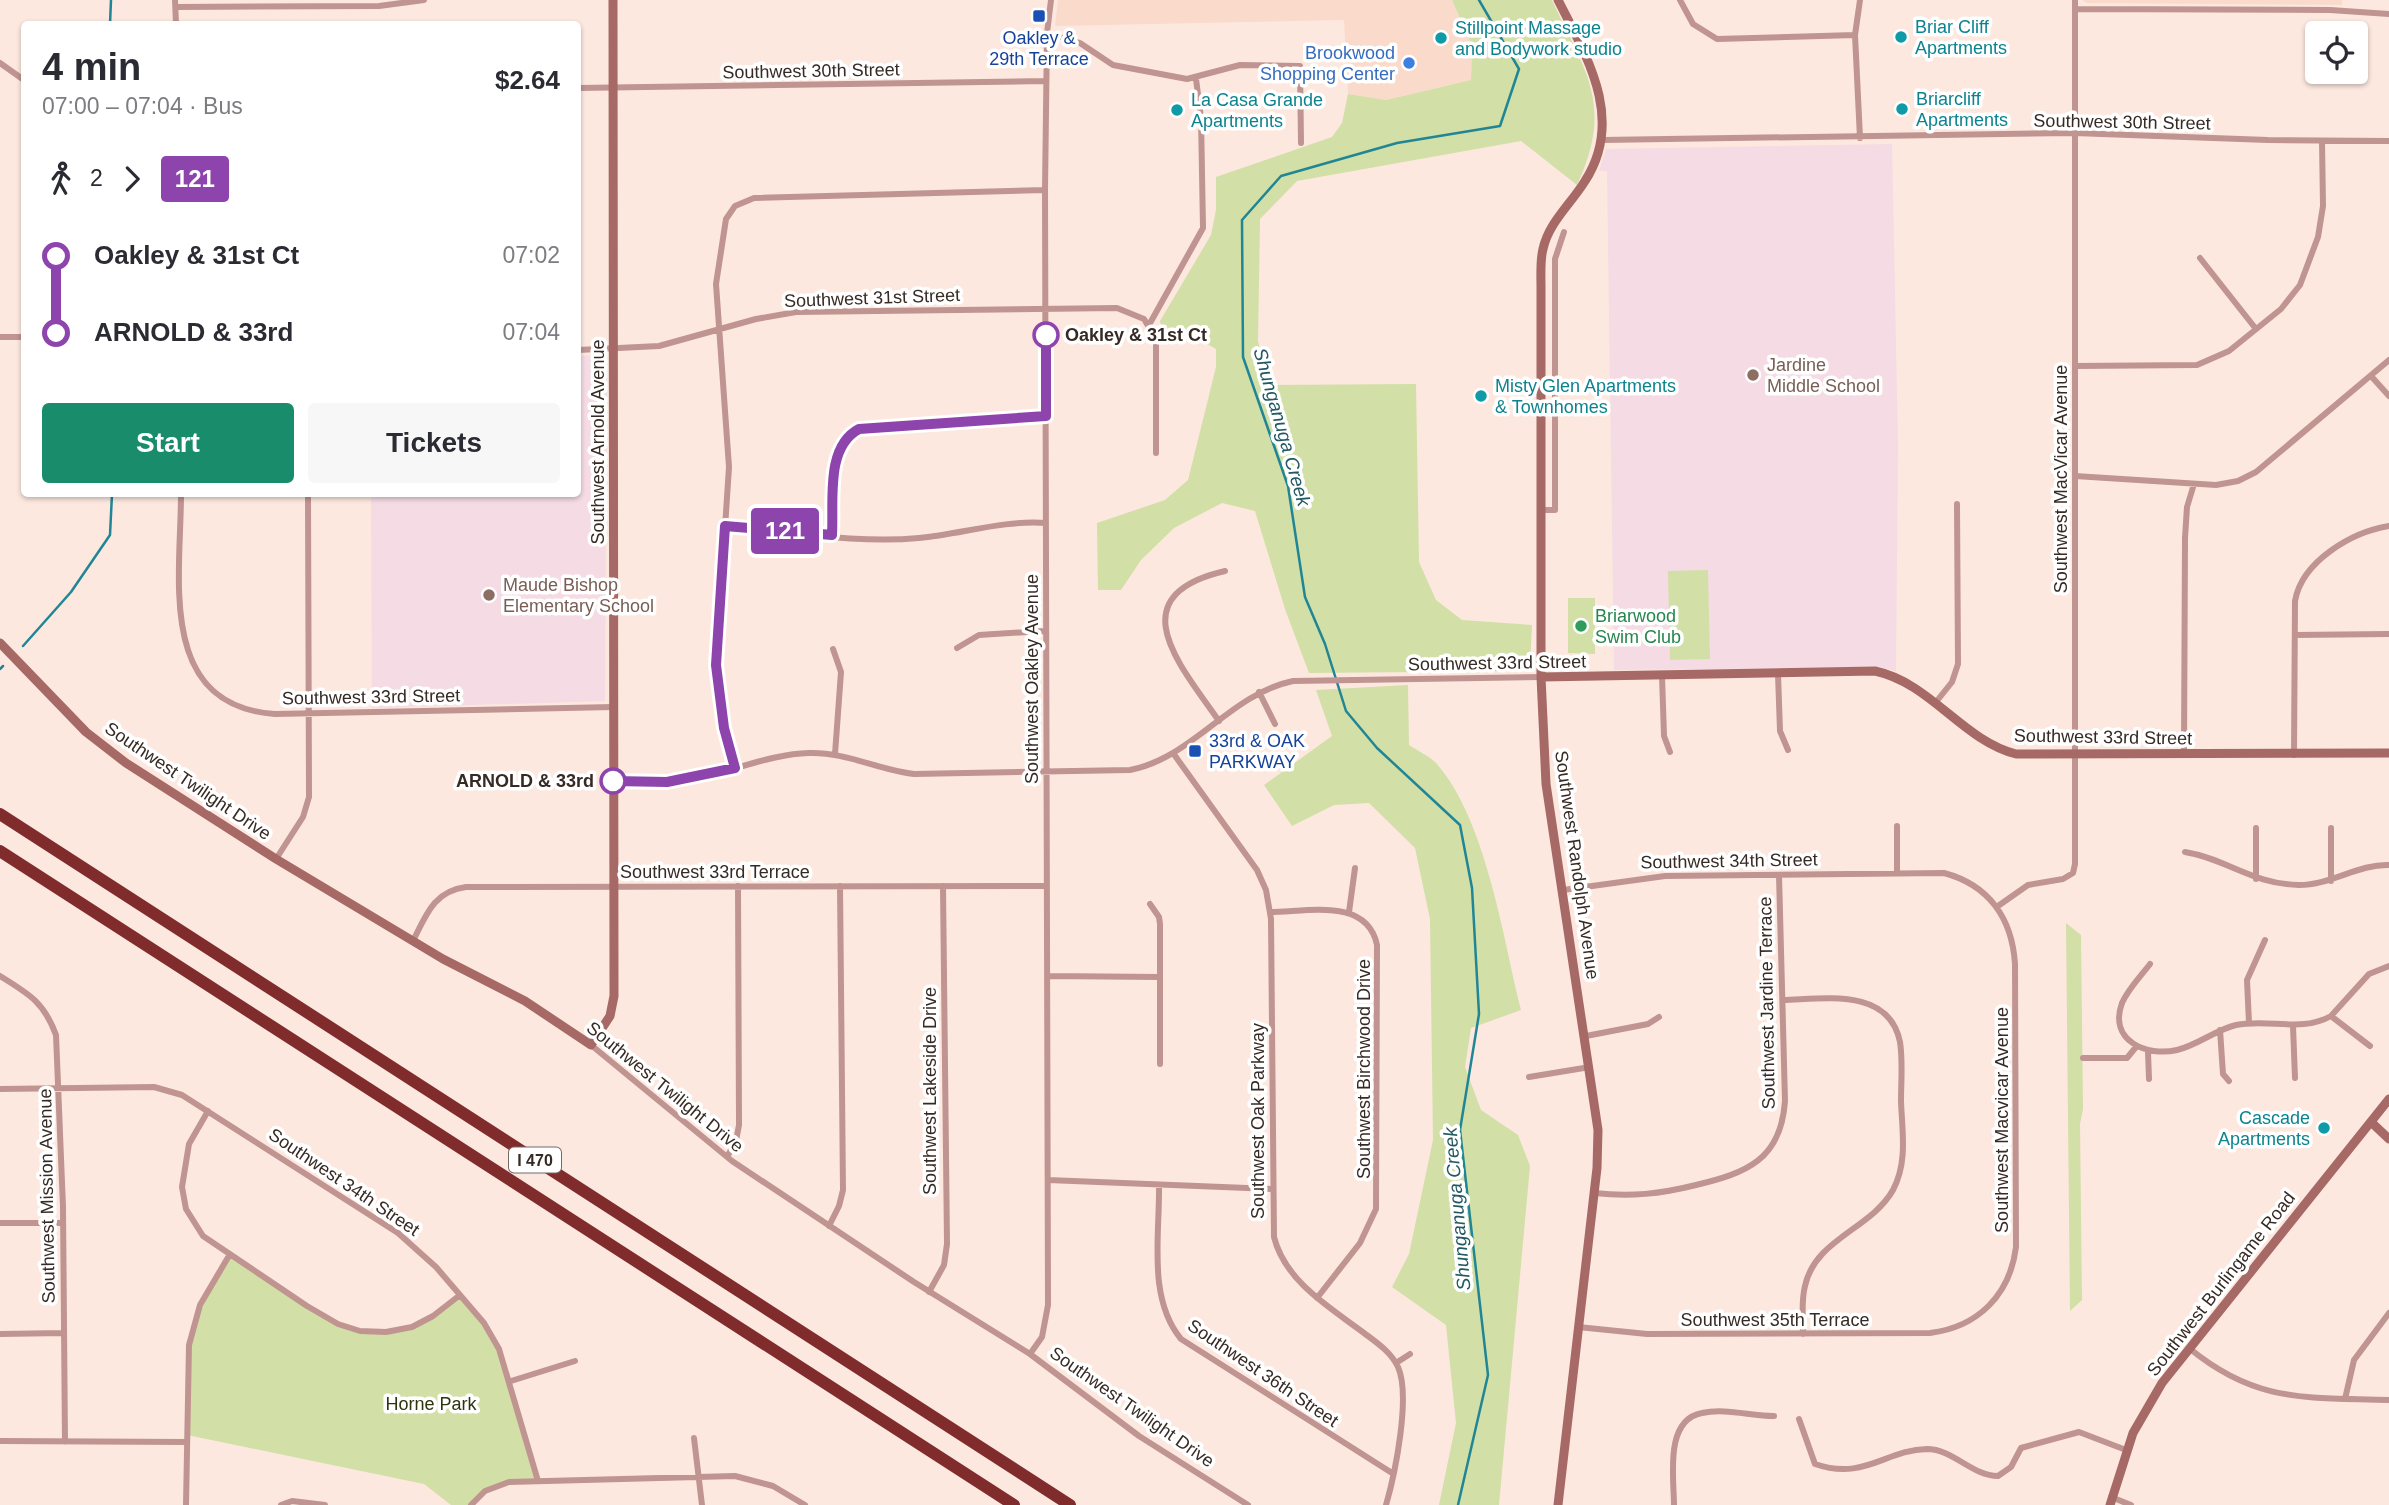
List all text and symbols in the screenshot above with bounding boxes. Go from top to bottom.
marker: Oakley & 29th Terrace [1031,8,1047,24]
place label: Briar Cliff Apartments [1915,17,2007,58]
place label: Stillpoint Massage and Bodywork studio [1455,18,1622,59]
map controls [2305,21,2368,84]
button: locate [2305,21,2368,84]
place label: Oakley & 29th Terrace [989,28,1089,69]
marker: Briar Cliff Apartments [1893,29,1909,45]
marker: Stillpoint Massage and Bodywork studio [1433,30,1449,46]
place label: Brookwood Shopping Center [1260,43,1395,84]
text: 4 min [42,46,141,88]
marker: Brookwood Shopping Center [1401,55,1417,71]
street label: Southwest 30th Street [722,59,900,83]
text: $2.64 [495,65,560,95]
place label: Briarcliff Apartments [1916,89,2008,130]
place label: La Casa Grande Apartments [1191,90,1323,131]
text: 07:00 – 07:04 · Bus [42,93,243,119]
marker: Briarcliff Apartments [1894,101,1910,117]
marker: La Casa Grande Apartments [1169,102,1185,118]
street label: Southwest 30th Street [2033,110,2211,134]
icon: walk [42,160,80,198]
icon: forward [113,160,151,198]
text: 2 [90,165,103,191]
text: 121 [175,165,215,192]
text: Oakley & 31st Ct [94,240,299,270]
text: 07:02 [502,242,560,268]
street label: Southwest 31st Street [784,285,960,311]
text: ARNOLD & 33rd [94,317,293,347]
text: 07:04 [502,319,560,345]
marker: Oakley & 31st Ct [1033,322,1059,348]
place label: Oakley & 31st Ct [1065,325,1207,345]
street label: Southwest Arnold Avenue [588,340,608,544]
water label: Shunganuga Creek [1249,345,1315,510]
place label: Jardine Middle School [1767,355,1880,396]
street label: Southwest MacVicar Avenue [2051,365,2071,593]
marker: Jardine Middle School [1745,367,1761,383]
place label: Misty Glen Apartments & Townhomes [1495,376,1676,417]
marker: Misty Glen Apartments & Townhomes [1473,388,1489,404]
button: Start [42,403,294,483]
button: Tickets [308,403,560,483]
line badge: 121 [745,508,825,554]
text: 121 [765,517,805,544]
street label: Southwest Oakley Avenue [1022,574,1042,784]
place label: Maude Bishop Elementary School [503,575,654,616]
marker: Maude Bishop Elementary School [481,587,497,603]
place label: Briarwood Swim Club [1595,606,1681,647]
marker: Briarwood Swim Club [1573,618,1589,634]
street label: Southwest 33rd Street [1408,651,1586,675]
street label: Southwest 33rd Street [282,685,460,709]
street label: Southwest Twilight Drive [101,718,275,844]
street label: Southwest 33rd Street [2014,725,2192,749]
place label: 33rd & OAK PARKWAY [1209,731,1305,772]
marker: 33rd & OAK PARKWAY [1187,743,1203,759]
street label: Southwest Randolph Avenue [1551,749,1603,981]
marker: ARNOLD & 33rd [600,768,626,794]
place label: ARNOLD & 33rd [456,771,594,791]
street label: Southwest 34th Street [1640,849,1818,873]
street label: Southwest 33rd Terrace [620,862,810,882]
street label: Southwest Jardine Terrace [1755,896,1779,1110]
street label: Southwest Birchwood Drive [1354,959,1374,1179]
street label: Southwest Lakeside Drive [920,987,940,1195]
street label: Southwest Macvicar Avenue [1992,1007,2012,1233]
street label: Southwest Twilight Drive [583,1018,747,1156]
street label: Southwest Oak Parkway [1248,1023,1268,1219]
street label: Southwest Mission Avenue [35,1088,59,1304]
place label: Cascade Apartments [2218,1108,2310,1149]
marker: Cascade Apartments [2316,1120,2332,1136]
street label: Southwest 34th Street [265,1124,423,1240]
water label: Shunganuga Creek [1439,1125,1475,1291]
road number: I 470 [509,1148,561,1172]
street label: Southwest Burlingame Road [2143,1188,2299,1380]
street label: Southwest 35th Terrace [1681,1310,1869,1330]
street label: Southwest 36th Street [1184,1315,1342,1431]
street label: Southwest Twilight Drive [1046,1343,1218,1471]
park label: Horne Park [385,1394,478,1414]

